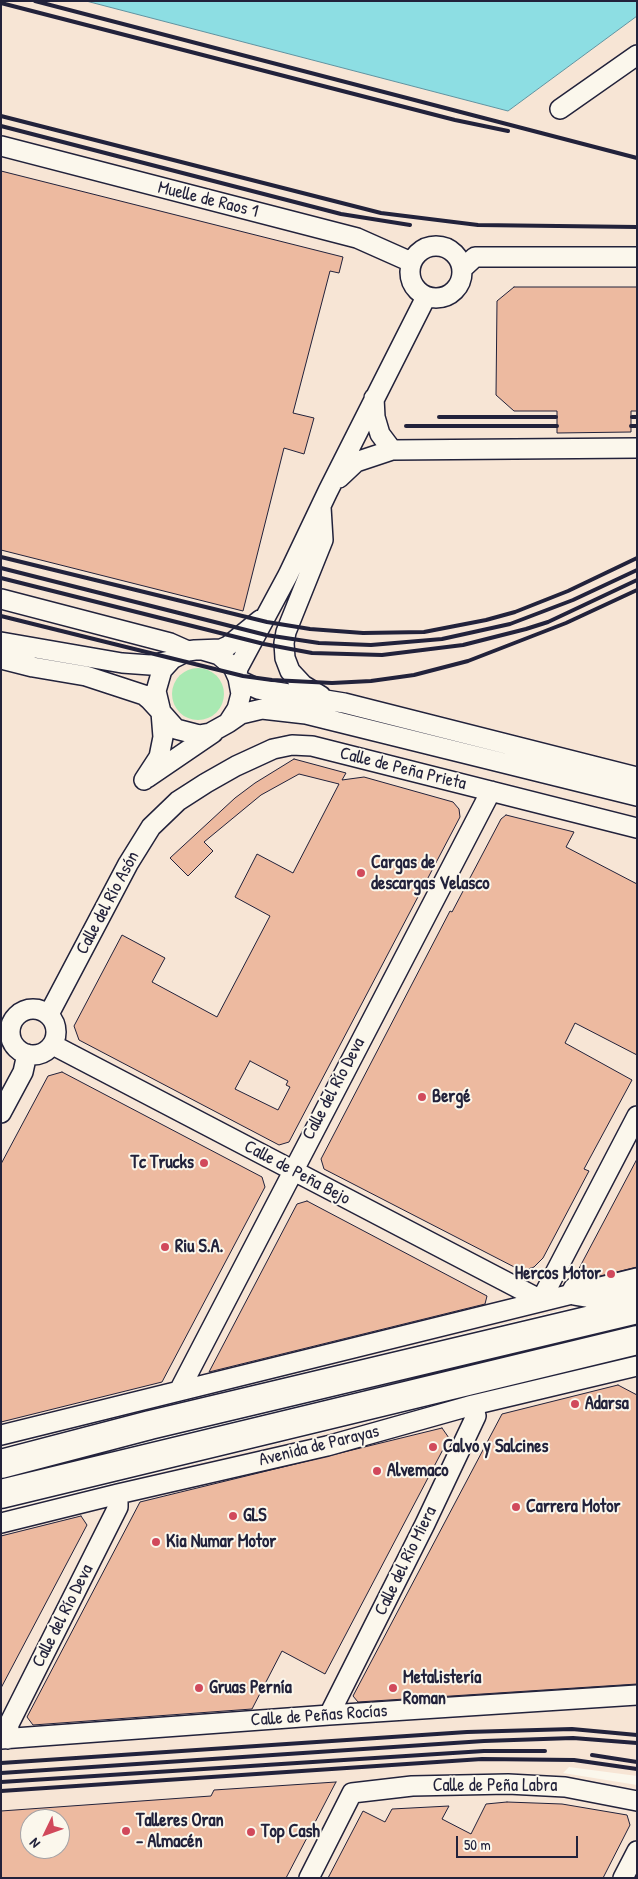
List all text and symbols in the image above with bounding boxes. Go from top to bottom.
street label: Muelle de Raos 1 [156,177,260,223]
street label: Calle de Peña Prieta [338,743,468,795]
street label: Calle del Río Asón [72,848,144,958]
place label: Cargas de descargas Velasco [371,852,490,894]
marker: Cargas de descargas Velasco [355,867,367,879]
street label: Calle del Río Deva [298,1034,370,1144]
place label: Bergé [432,1086,470,1108]
marker: Bergé [416,1091,428,1103]
street label: Calle de Peña Bejo [240,1136,354,1210]
place label: Tc Trucks [131,1152,194,1174]
marker: Tc Trucks [198,1157,210,1169]
place label: Riu S.A. [175,1236,223,1258]
marker: Riu S.A. [159,1241,171,1253]
place label: Hercos Motor [515,1263,601,1285]
marker: Hercos Motor [605,1268,617,1280]
place label: Adarsa [585,1393,629,1415]
marker: Adarsa [569,1398,581,1410]
street label: Avenida de Parayas [257,1421,381,1471]
place label: Calvo y Salcines [443,1436,548,1458]
marker: Calvo y Salcines [427,1441,439,1453]
place label: Alvemaco [387,1460,448,1482]
marker: Alvemaco [371,1465,383,1477]
place label: Carrera Motor [526,1496,620,1518]
marker: Carrera Motor [510,1501,522,1513]
street label: Calle del Río Miera [370,1503,442,1619]
place label: GLS [243,1505,267,1527]
marker: GLS [227,1510,239,1522]
place label: Kia Numar Motor [166,1531,276,1553]
marker: Kia Numar Motor [150,1536,162,1548]
street label: Calle del Río Deva [28,1561,98,1671]
place label: Metalistería Roman [403,1667,481,1710]
place label: Gruas Pernía [209,1677,292,1699]
marker: Gruas Pernía [193,1682,205,1694]
marker: Metalistería Roman [387,1682,399,1694]
street label: Calle de Peñas Rocías [250,1700,388,1732]
street label: Calle de Peña Labra [433,1775,557,1797]
north arrow [20,1809,70,1859]
place label: Talleres Oran - Almacén [136,1810,224,1852]
place label: Top Cash [261,1821,320,1843]
marker: Talleres Oran - Almacén [120,1825,132,1837]
marker: Top Cash [245,1826,257,1838]
scale bar [458,1826,580,1858]
text: 50 m [464,1834,491,1855]
text: N [25,1835,44,1853]

